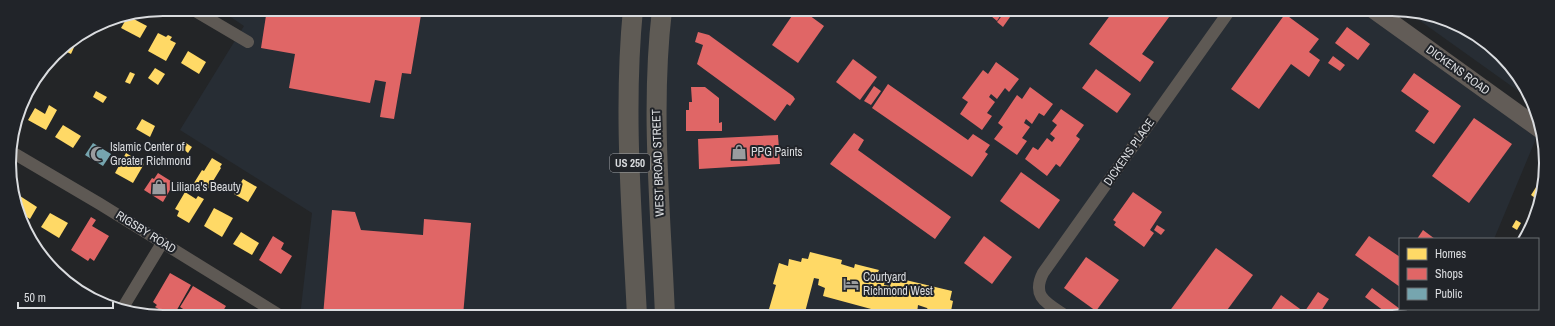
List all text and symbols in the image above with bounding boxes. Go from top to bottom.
street label: DICKENS ROAD [1423,42,1493,98]
street label: WEST BROAD STREET [648,109,668,217]
street label: DICKENS PLACE [1100,115,1158,189]
place label: Islamic Center of Greater Richmond [110,139,191,169]
shop icon: PPG Paints [730,143,748,161]
place label: PPG Paints [751,144,803,160]
mosque icon: Islamic Center of Greater Richmond [89,145,107,163]
road number: US 250 [610,154,650,172]
shop icon: Liliana's Beauty [150,178,168,196]
place label: Liliana's Beauty [171,179,241,195]
street label: RIGSBY ROAD [113,207,179,257]
legend [1399,238,1539,310]
text: Homes [1435,246,1466,262]
text: Shops [1435,266,1463,282]
place label: Courtyard Richmond West [863,269,933,299]
hotel icon: Courtyard Richmond West [842,275,860,293]
scale bar [18,284,113,310]
text: Public [1435,286,1462,302]
text: 50 m [24,290,46,306]

